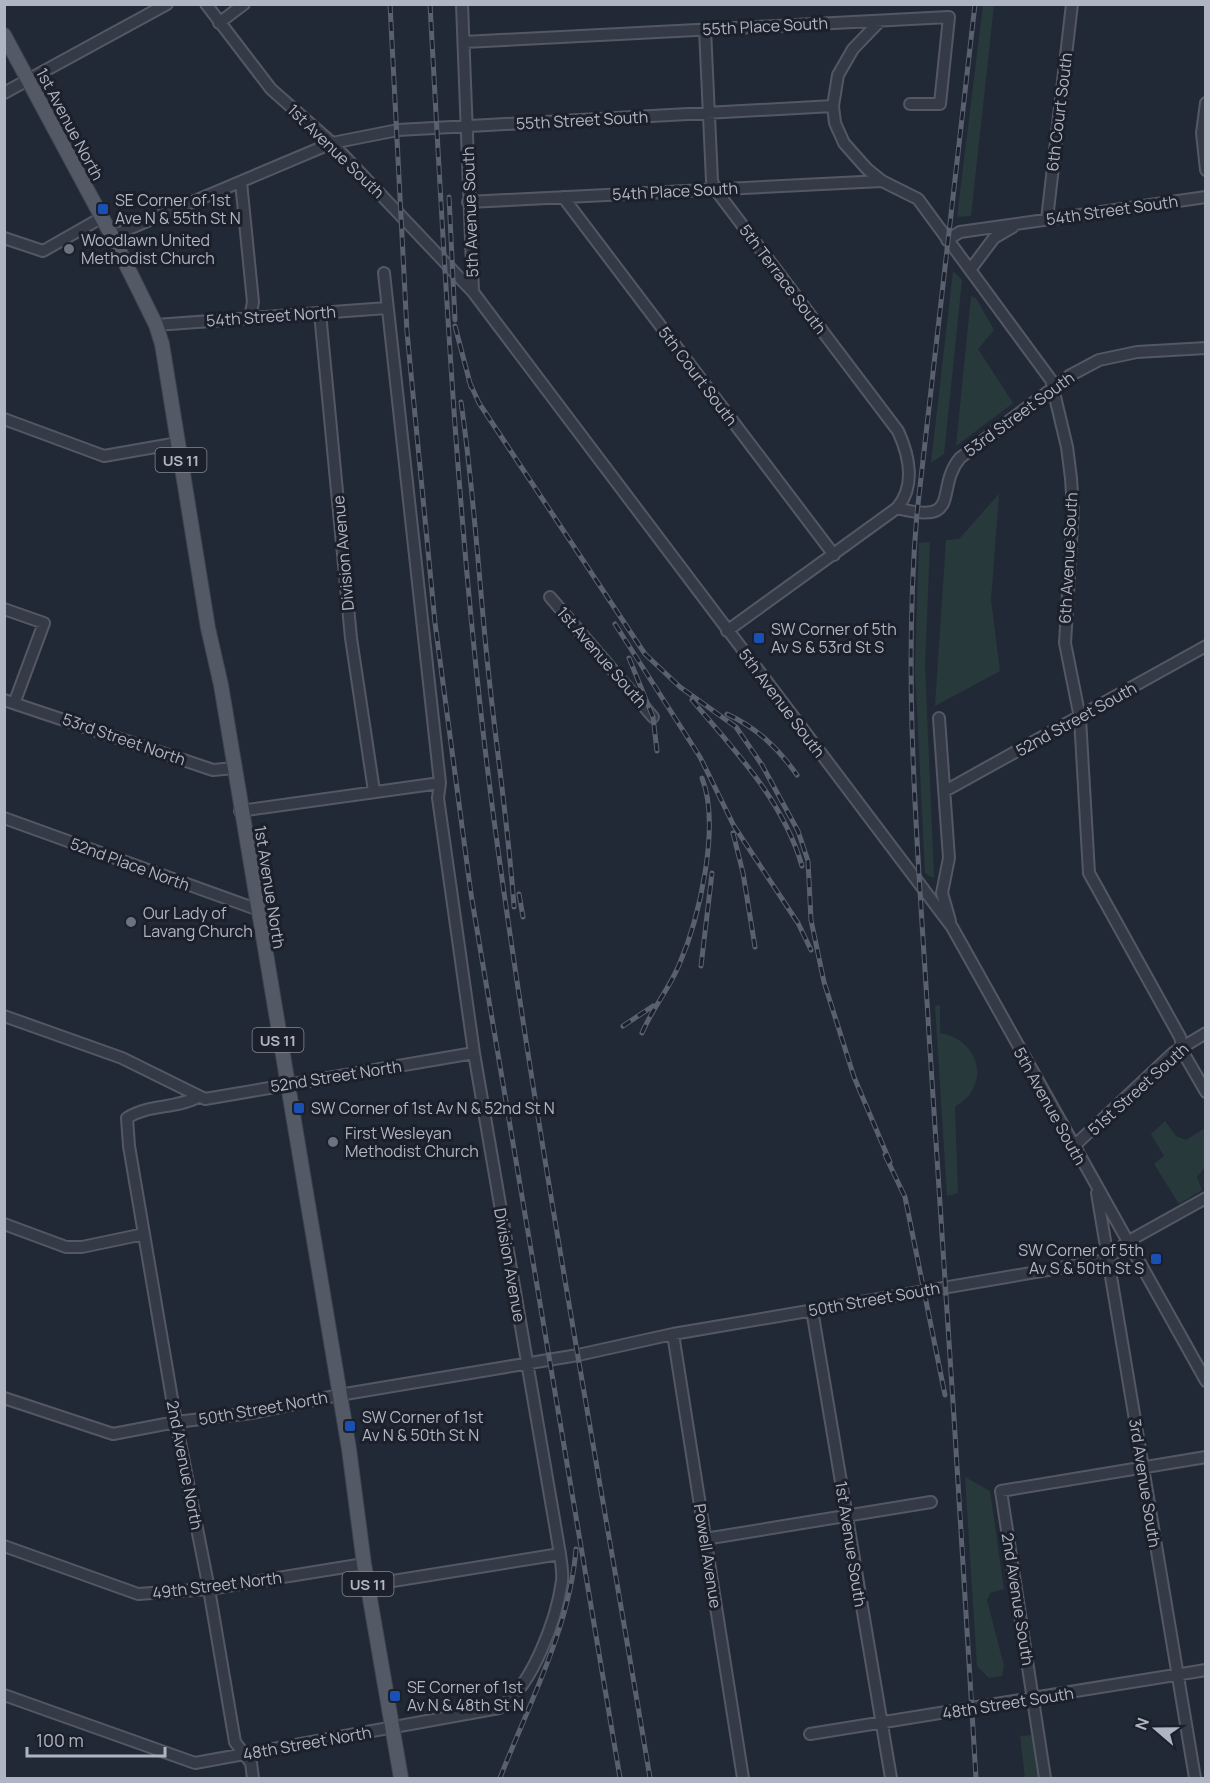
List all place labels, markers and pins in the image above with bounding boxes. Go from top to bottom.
place label: SE Corner of 1st Ave N & 55th St N [115,189,241,229]
marker: SE Corner of 1st Ave N & 55th St N [96,202,110,216]
place label: Woodlawn United Methodist Church [81,229,215,269]
marker: Woodlawn United Methodist Church [62,242,76,256]
place label: SW Corner of 5th Av S & 53rd St S [771,618,897,658]
marker: SW Corner of 5th Av S & 53rd St S [752,631,766,645]
place label: Our Lady of Lavang Church [143,902,253,942]
marker: Our Lady of Lavang Church [124,915,138,929]
place label: SW Corner of 1st Av N & 52nd St N [311,1097,555,1119]
marker: SW Corner of 1st Av N & 52nd St N [292,1101,306,1115]
place label: First Wesleyan Methodist Church [345,1122,479,1162]
marker: First Wesleyan Methodist Church [326,1135,340,1149]
place label: SW Corner of 5th Av S & 50th St S [1018,1239,1144,1279]
marker: SW Corner of 5th Av S & 50th St S [1149,1252,1163,1266]
place label: SW Corner of 1st Av N & 50th St N [362,1406,484,1446]
marker: SW Corner of 1st Av N & 50th St N [343,1419,357,1433]
place label: SE Corner of 1st Av N & 48th St N [407,1676,524,1716]
marker: SE Corner of 1st Av N & 48th St N [388,1689,402,1703]

